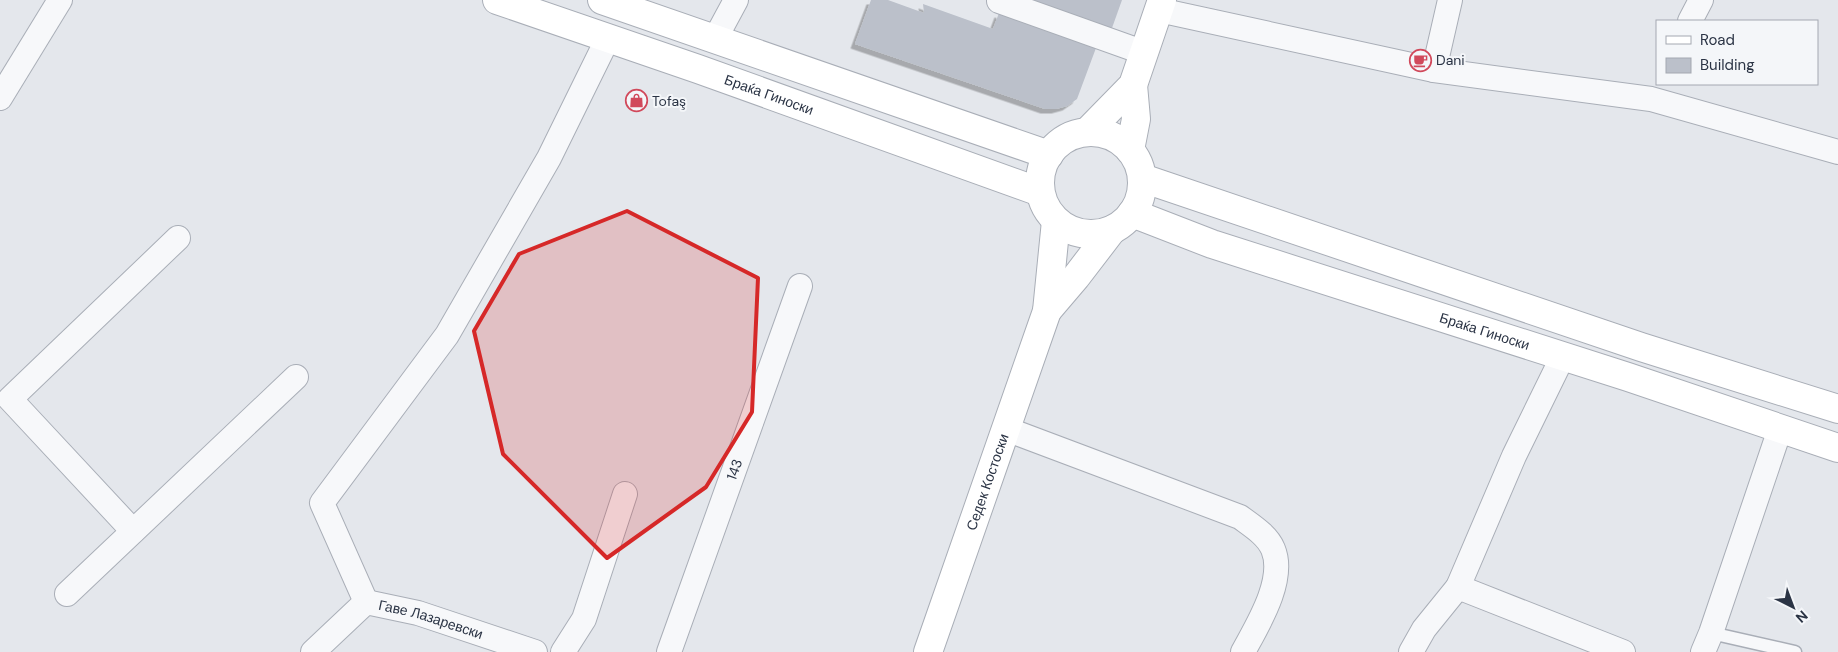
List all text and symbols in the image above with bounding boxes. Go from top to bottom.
legend [1656,20,1818,85]
text: Road [1700,30,1735,50]
cafe icon: Dani [1408,48,1432,72]
place label: Dani [1436,51,1465,69]
text: Building [1700,55,1755,75]
street label: Браќа Гиноски [722,70,816,119]
shop icon: Tofaş [624,89,648,113]
place label: Tofaş [652,92,686,110]
street label: Браќа Гиноски [1437,308,1532,354]
street label: Седек Костоски [962,431,1013,533]
street label: 143 [722,456,746,482]
north arrow [1768,582,1818,632]
street label: Гаве Лазаревски [377,596,485,643]
text: N [1792,607,1812,627]

